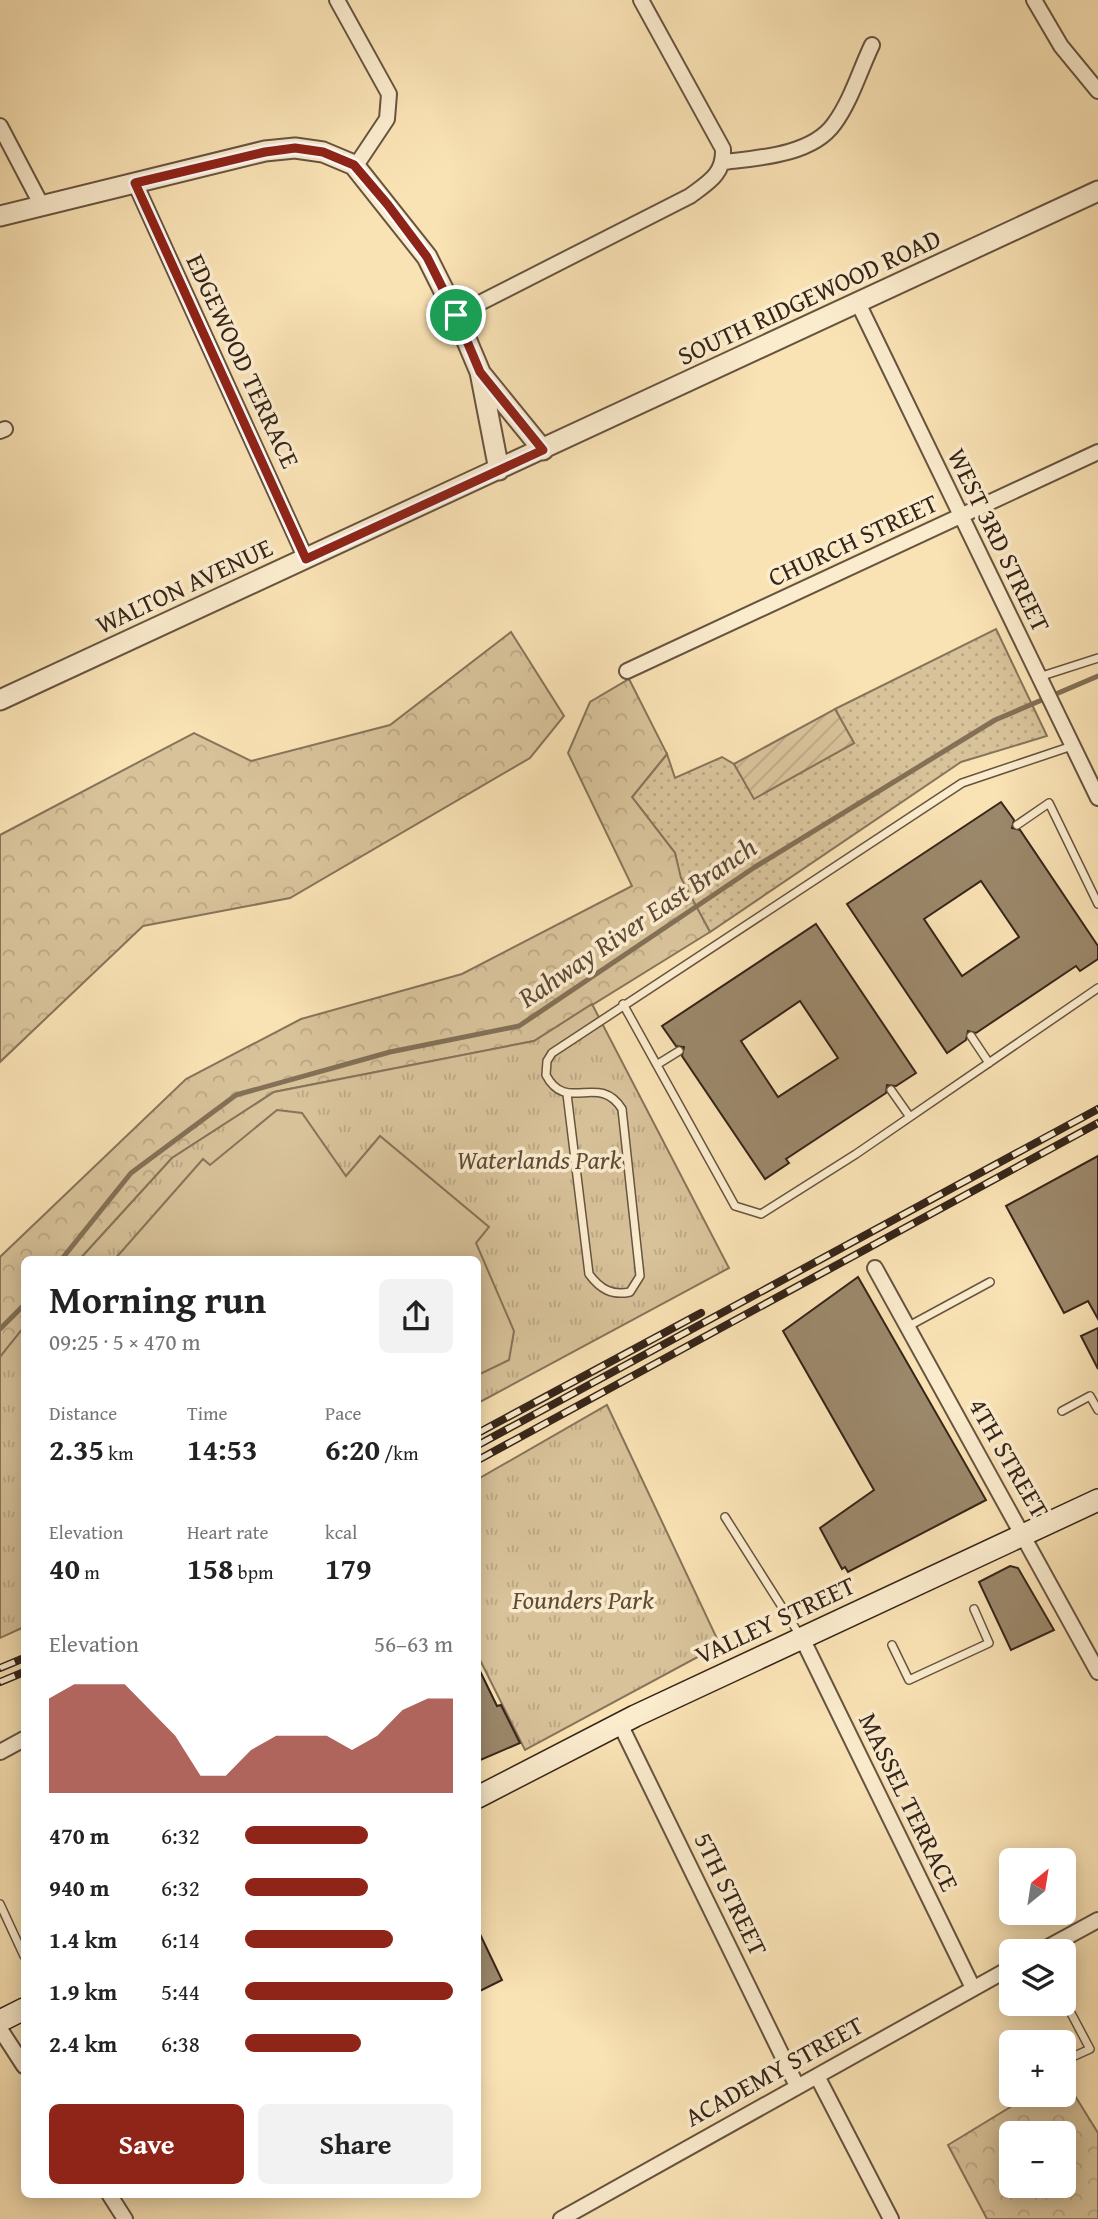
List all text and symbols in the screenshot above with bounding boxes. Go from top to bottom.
street label: SOUTH RIDGEWOOD ROAD [671,218,947,375]
street label: EDGEWOOD TERRACE [177,247,310,474]
pin [426,285,486,345]
icon: arrive [437,296,475,334]
street label: WEST 3RD STREET [938,441,1061,639]
street label: CHURCH STREET [761,483,945,596]
street label: WALTON AVENUE [89,527,279,644]
water label: Rahway River East Branch [508,826,764,1017]
park label: Waterlands Park [457,1140,621,1179]
text: Morning run [49,1271,266,1327]
button: share [379,1279,453,1353]
text: 09:25 · 5 × 470 m [49,1325,201,1358]
street label: 4TH STREET [959,1390,1060,1526]
text: Distance [49,1399,117,1427]
text: Time [187,1399,227,1427]
text: Pace [325,1399,362,1427]
text: 2.35 [49,1427,104,1471]
text: 14:53 [187,1427,258,1471]
text: 6:20 [325,1427,380,1471]
text: km [104,1439,133,1467]
text: /km [380,1439,418,1467]
text: Elevation [49,1518,123,1546]
text: Heart rate [187,1518,268,1546]
text: kcal [325,1518,357,1546]
text: 40 [49,1546,80,1590]
text: 158 [187,1546,234,1590]
text: 179 [325,1546,372,1590]
text: m [80,1558,100,1586]
text: bpm [234,1558,273,1586]
street label: VALLEY STREET [688,1565,862,1674]
park label: Founders Park [511,1580,654,1619]
text: Elevation [49,1627,139,1660]
text: 56–63 m [374,1627,453,1660]
street label: MASSEL TERRACE [849,1706,970,1898]
text: 470 m [49,1819,110,1852]
text: 6:32 [161,1819,200,1852]
street label: 5TH STREET [685,1825,778,1963]
north arrow [999,1848,1076,1925]
map controls [999,1848,1076,2198]
text: 940 m [49,1871,110,1904]
text: 6:32 [161,1871,200,1904]
text: 1.4 km [49,1923,117,1956]
text: 6:14 [161,1923,200,1956]
button: layers [999,1939,1076,2016]
text: 1.9 km [49,1975,117,2008]
text: 5:44 [161,1975,200,2008]
street label: ACADEMY STREET [677,2005,871,2136]
text: 2.4 km [49,2027,117,2060]
text: 6:38 [161,2027,200,2060]
button: + [999,2030,1076,2107]
button: Save [49,2104,244,2184]
button: Share [258,2104,453,2184]
button: − [999,2121,1076,2198]

